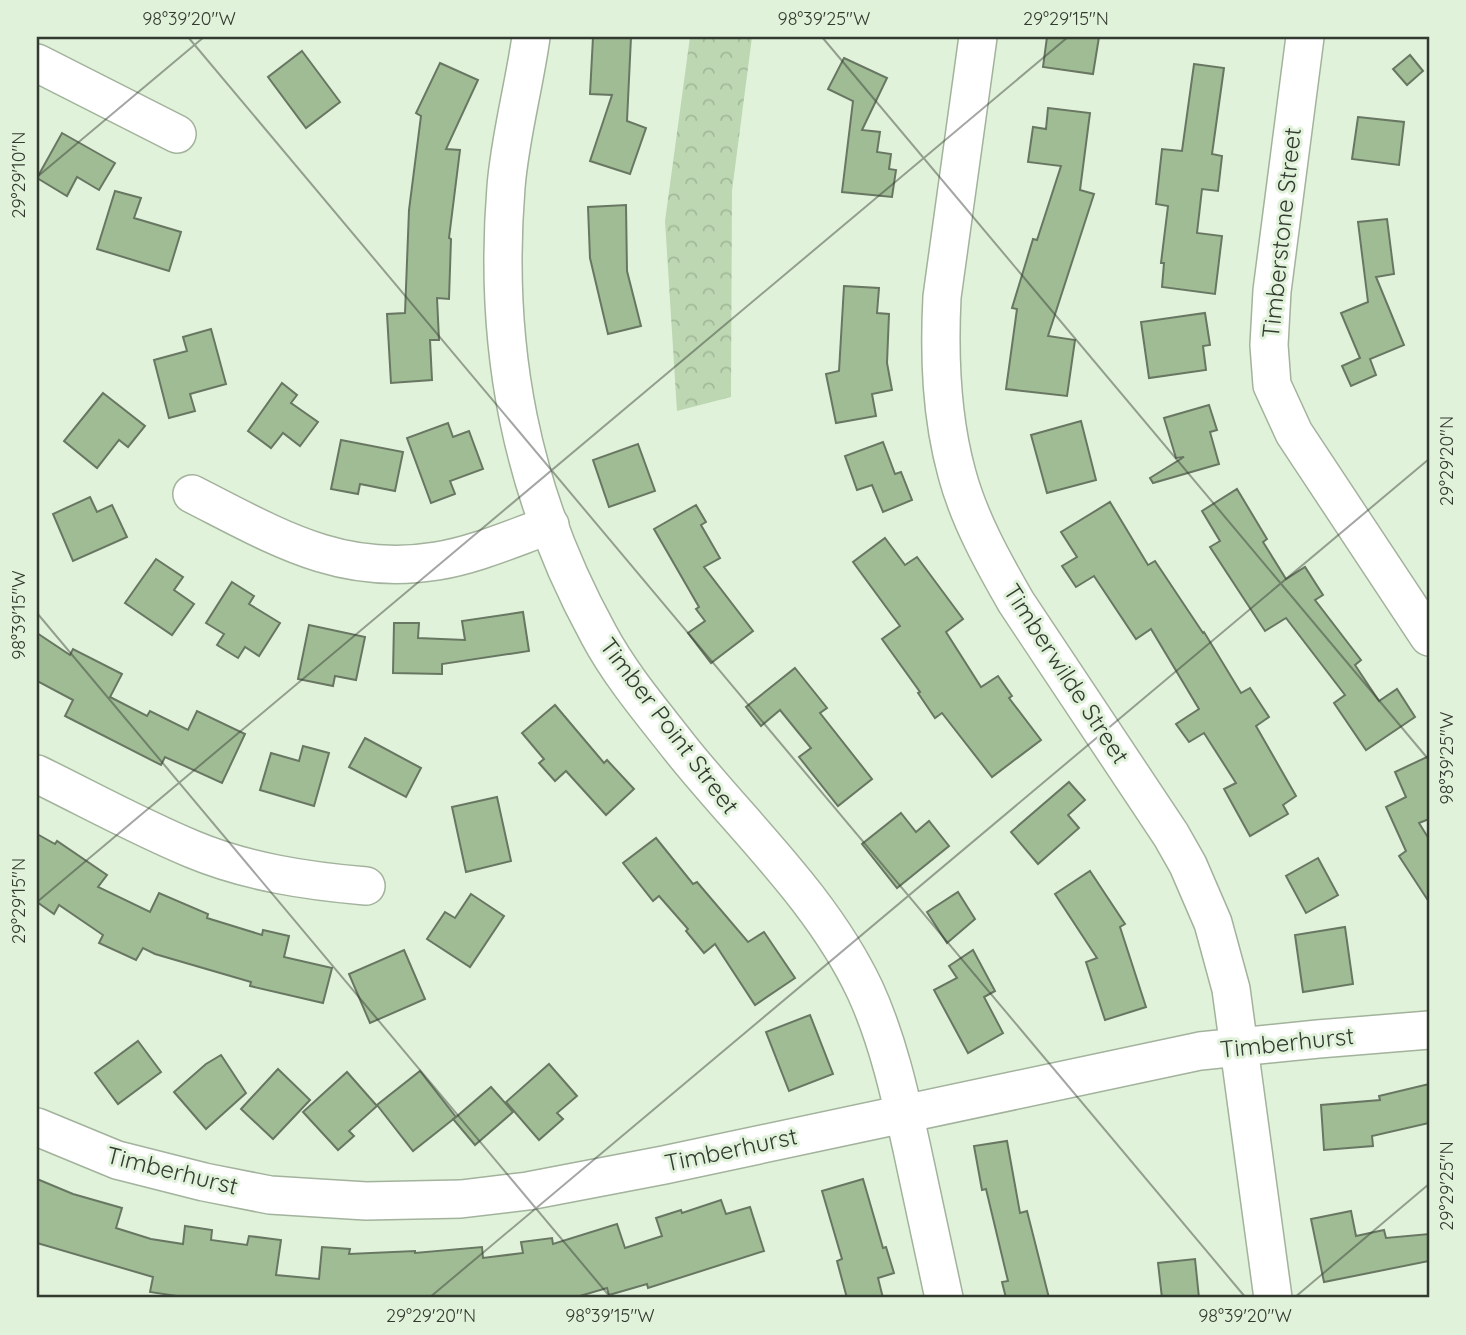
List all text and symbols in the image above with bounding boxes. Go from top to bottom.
text: 98°39'20"W [142,7,236,30]
text: 98°39'25"W [778,7,870,30]
text: 29°29'15"N [1023,7,1109,30]
street label: Timberstone Street [1255,126,1307,340]
text: 29°29'10"N [7,132,30,218]
text: 29°29'20"N [1435,416,1458,506]
text: 98°39'15"W [7,570,30,660]
street label: Timberwilde Street [997,578,1136,769]
street label: Timber Point Street [594,631,746,820]
text: 98°39'25"W [1435,712,1458,804]
text: 29°29'15"N [7,858,30,944]
street label: Timberhurst [1218,1020,1355,1064]
street label: Timberhurst [662,1120,800,1178]
street label: Timberhurst [103,1139,241,1201]
text: 29°29'25"N [1435,1141,1458,1231]
text: 29°29'20"N [386,1304,476,1327]
text: 98°39'15"W [565,1304,655,1327]
text: 98°39'20"W [1198,1304,1292,1327]

